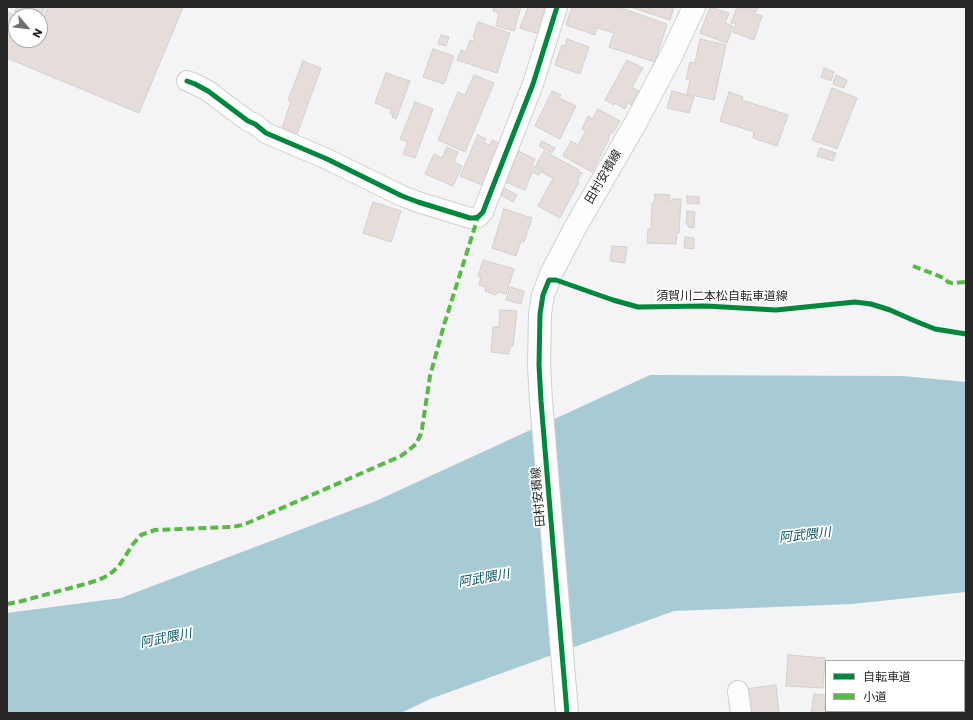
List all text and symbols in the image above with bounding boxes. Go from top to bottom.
north arrow [8,8,48,48]
text: N [29,26,47,41]
street label: 田村安積線 [583,147,625,207]
street label: 須賀川二本松自転車道線 [656,290,788,304]
street label: 田村安積線 [529,466,549,528]
water label: 阿武隈川 [778,526,832,546]
water label: 阿武隈川 [457,567,511,591]
water label: 阿武隈川 [139,626,193,652]
legend [825,660,965,712]
text: 自転車道 [863,668,911,685]
text: 小道 [863,688,887,705]

